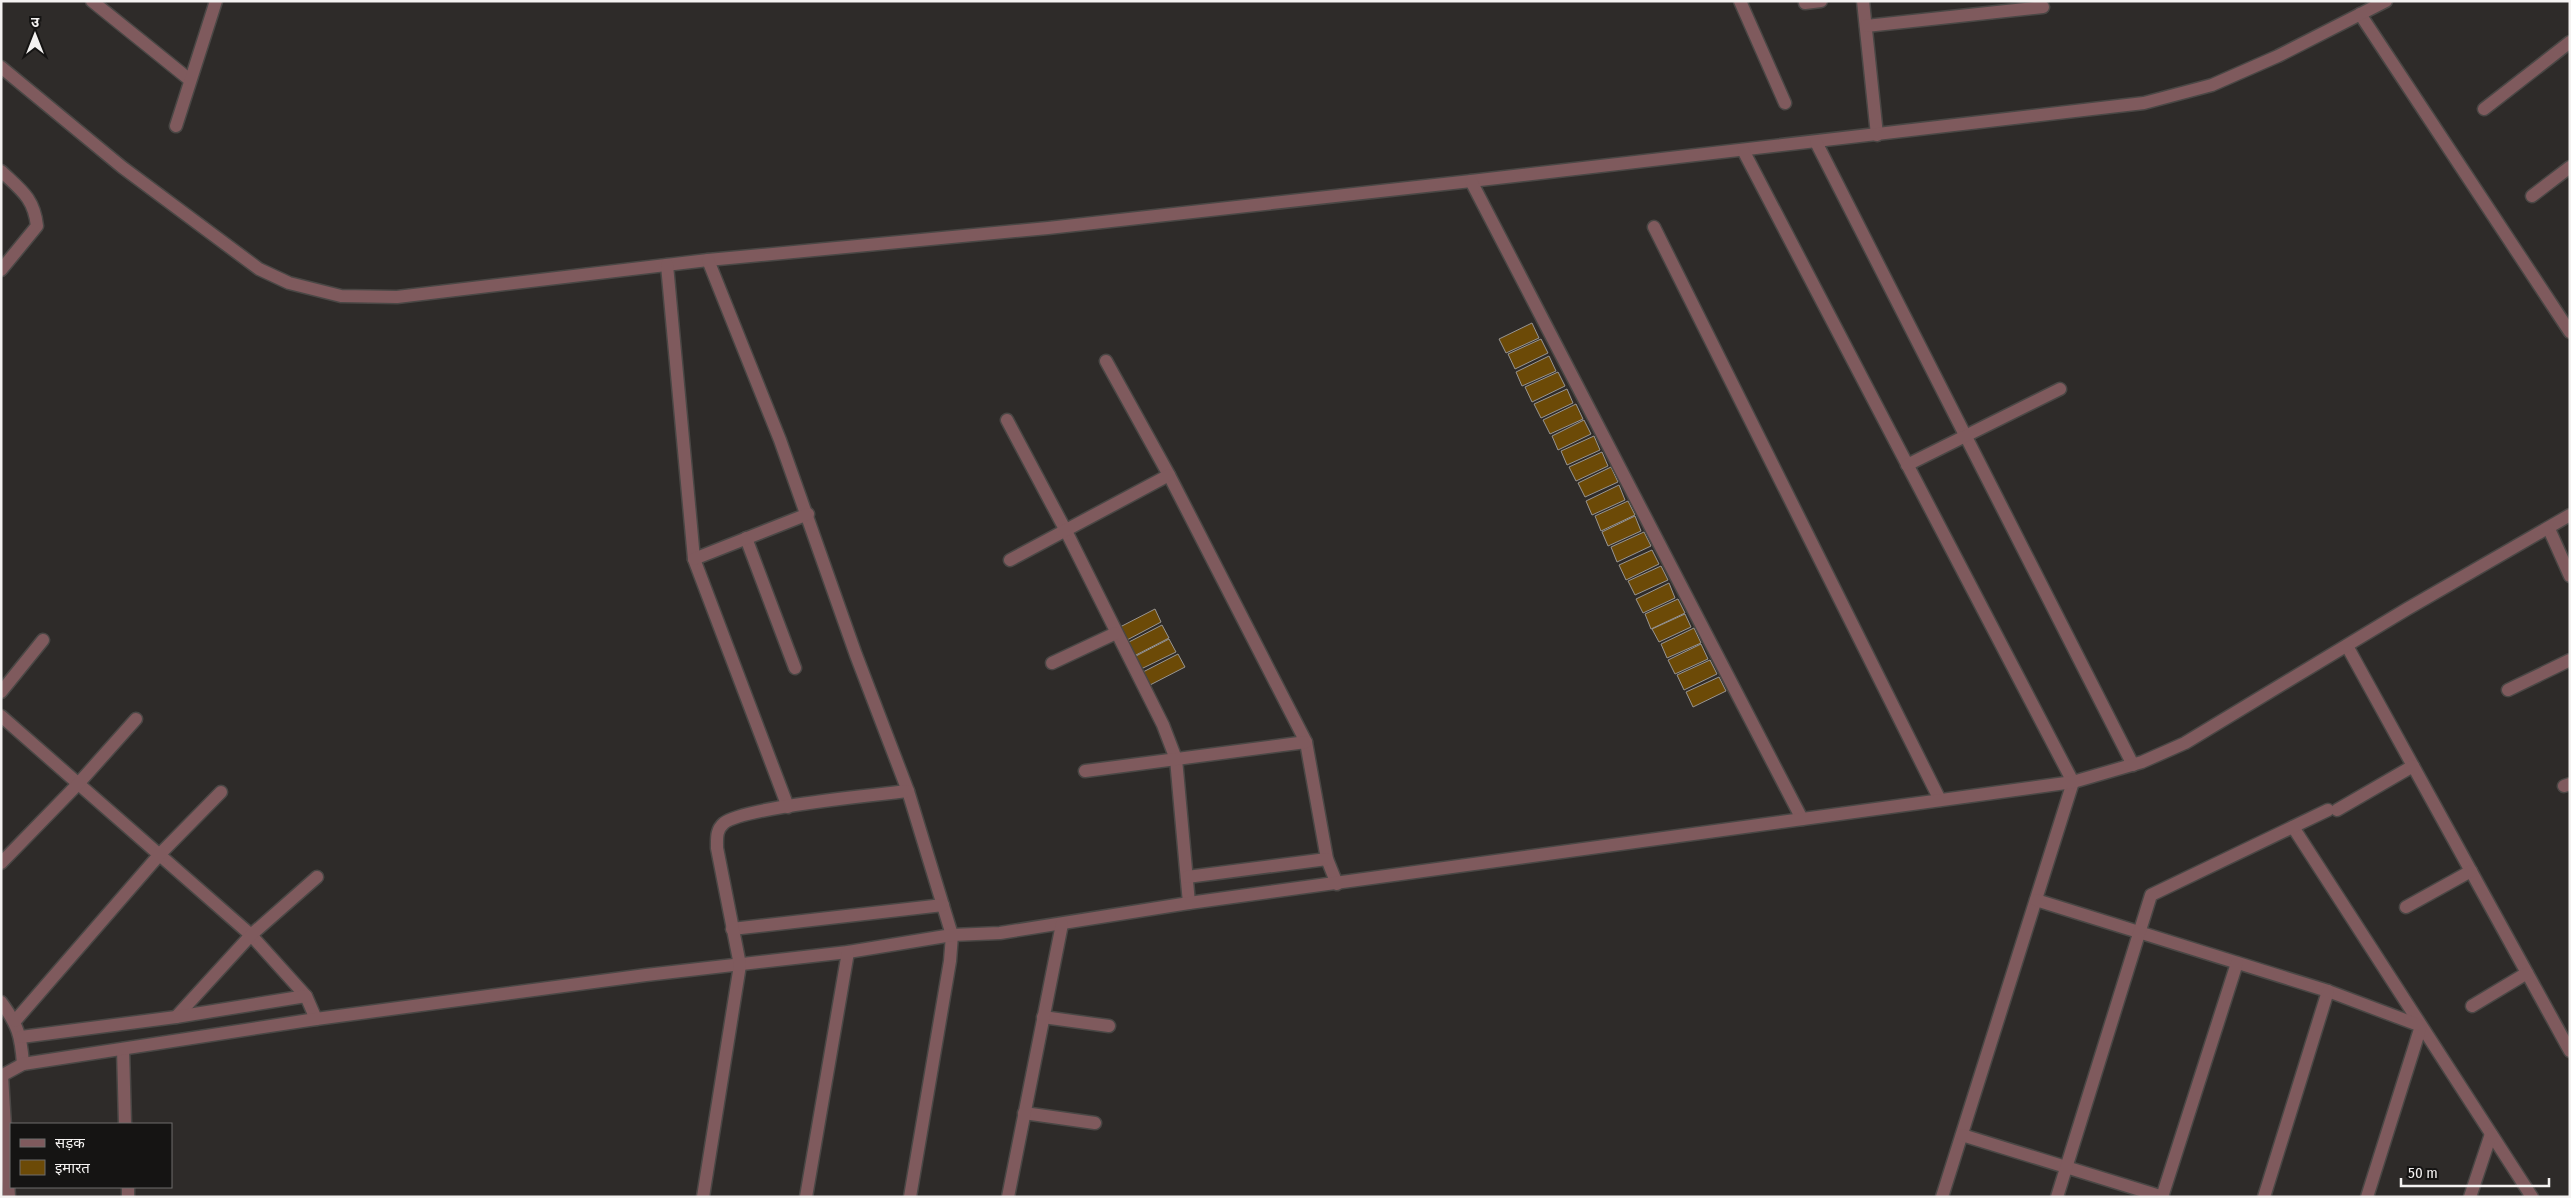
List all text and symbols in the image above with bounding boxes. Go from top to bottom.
north arrow [10,10,60,60]
text: उ [31,14,40,31]
legend [10,1123,172,1188]
text: सड़क [55,1134,85,1152]
scale bar [2401,1156,2548,1188]
text: इमारत [55,1159,90,1177]
text: 50 m [2408,1164,2438,1182]

